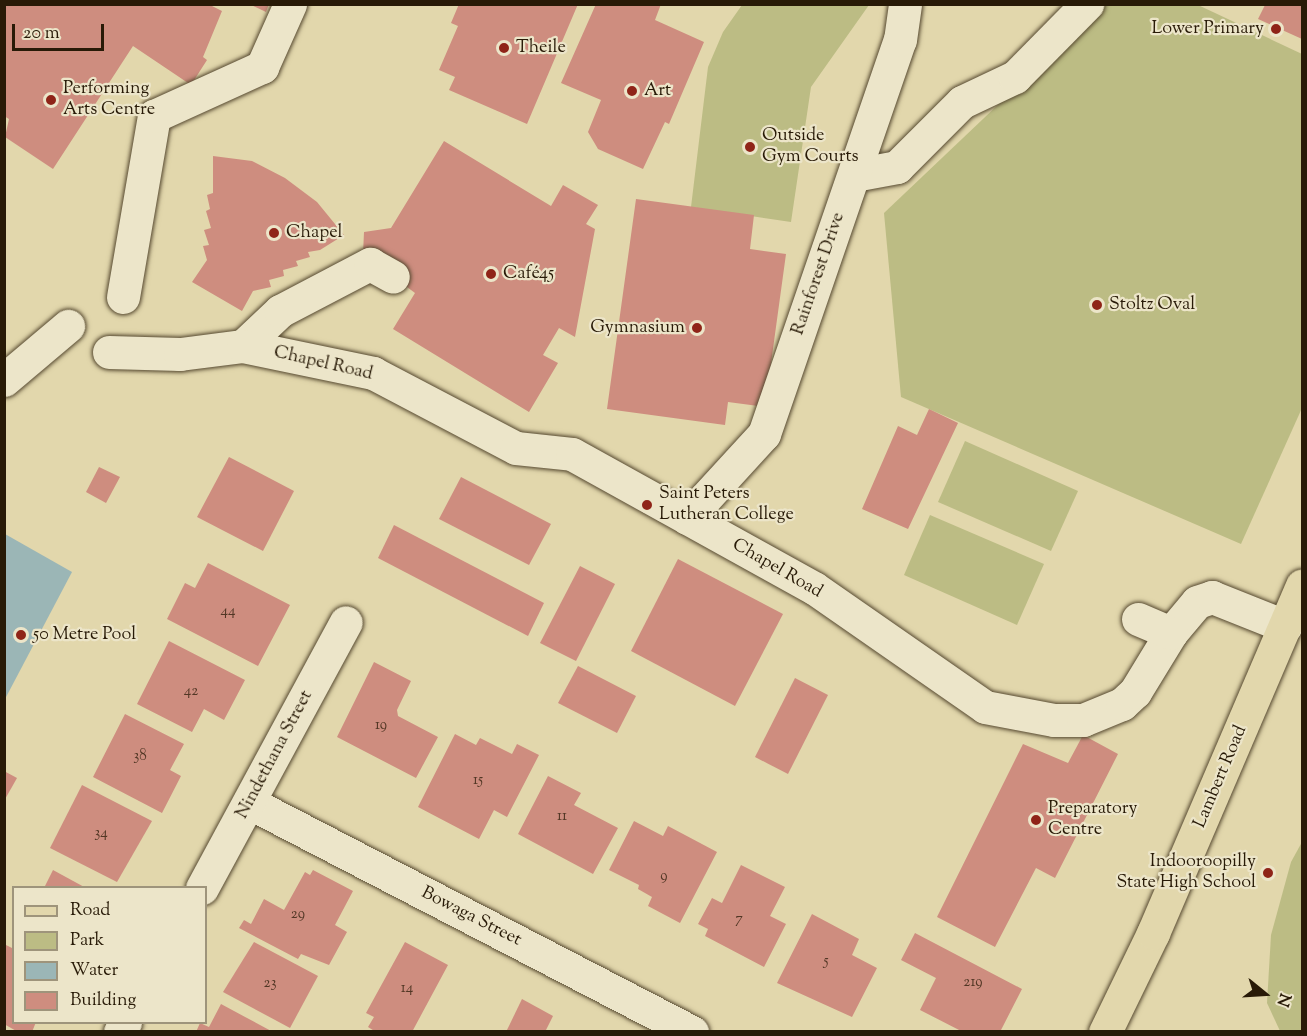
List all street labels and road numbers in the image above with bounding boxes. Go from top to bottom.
street label: Rainforest Drive [788,210,850,338]
street label: Chapel Road [271,342,375,386]
street label: Chapel Road [728,534,826,604]
street label: Nindethana Street [232,687,318,823]
street label: Lambert Road [1190,722,1252,832]
street label: Bowaga Street [417,883,525,951]

